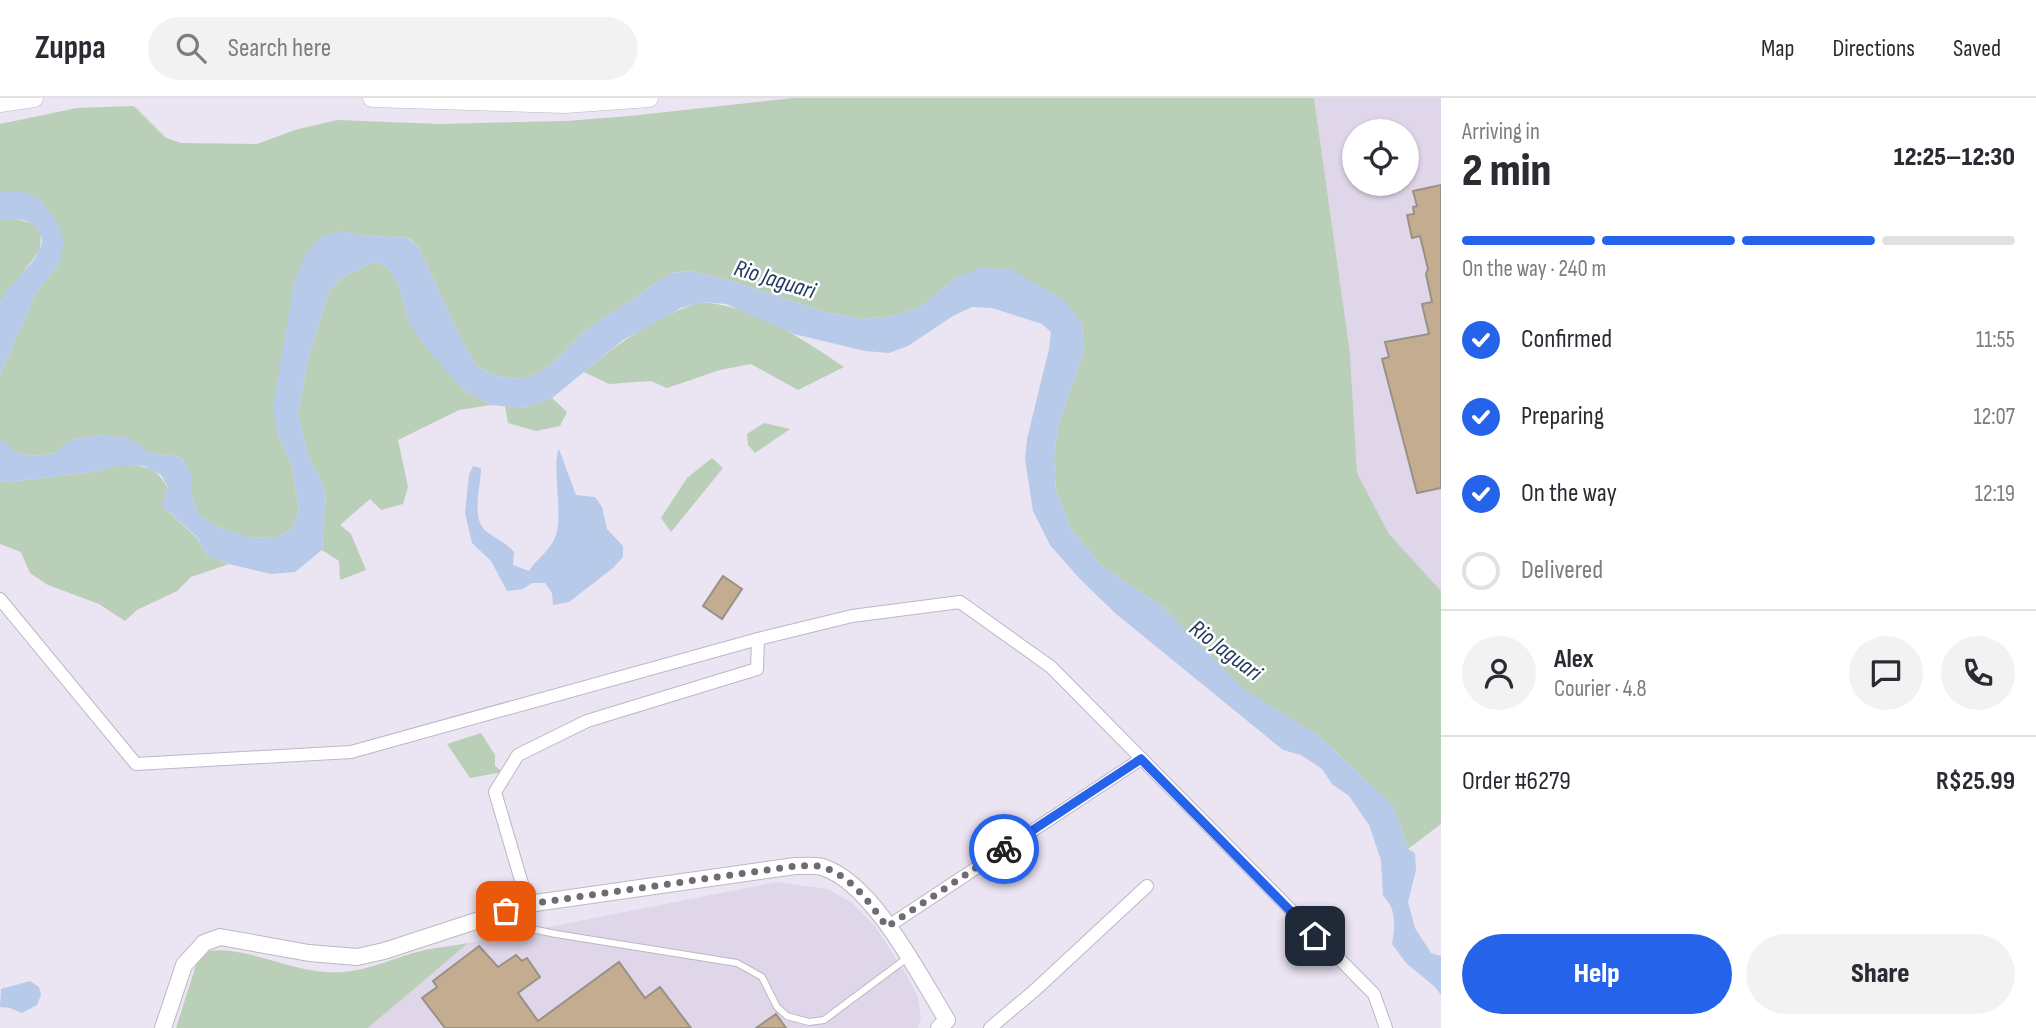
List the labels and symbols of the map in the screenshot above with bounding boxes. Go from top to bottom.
water label: Rio Jaguari [731,253,820,306]
water label: Rio Jaguari [1184,614,1268,688]
courier [969,814,1039,884]
pin [476,881,536,941]
pin [1285,906,1345,966]

